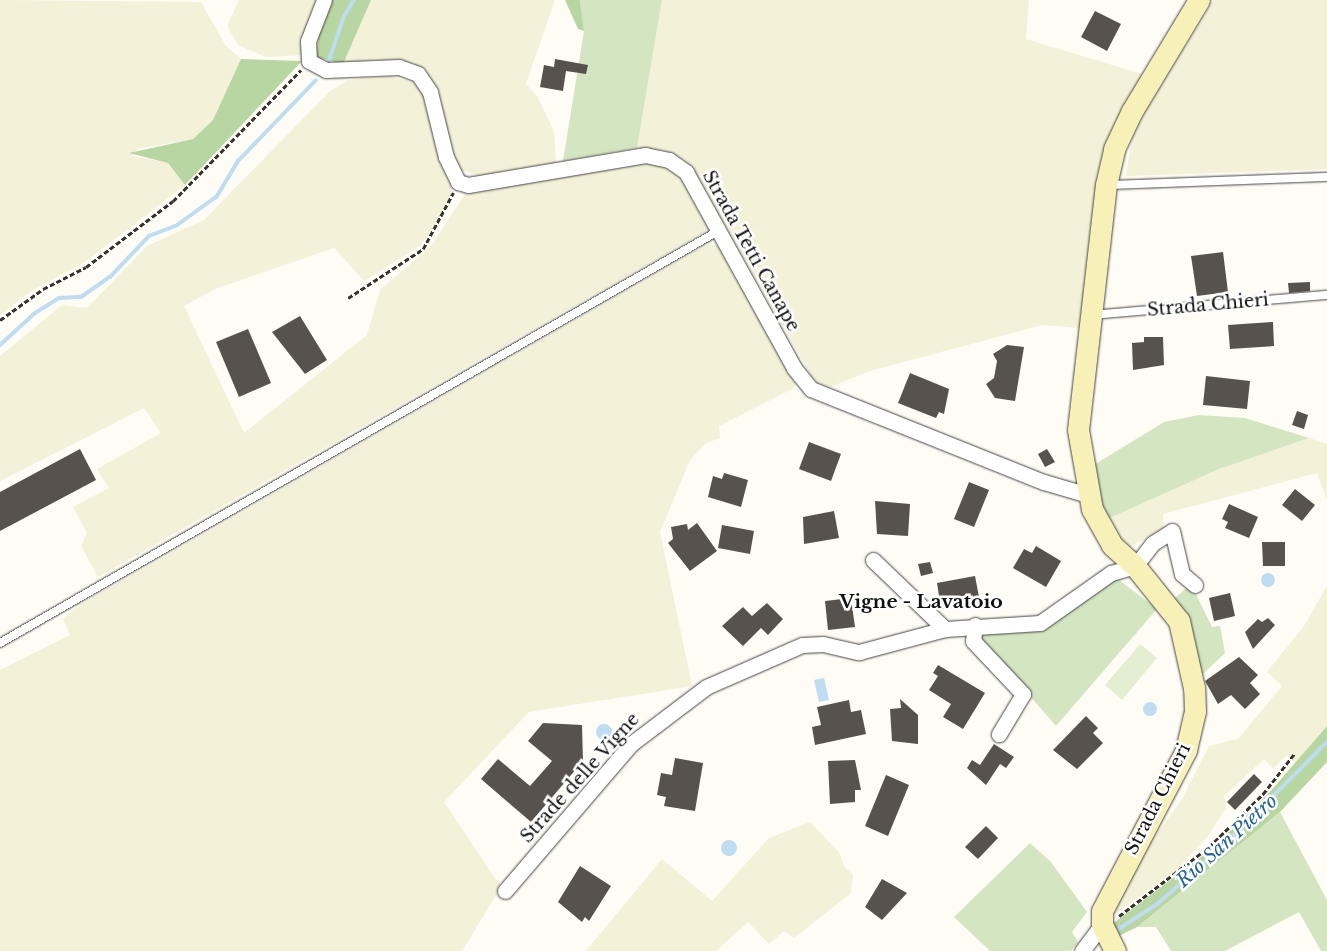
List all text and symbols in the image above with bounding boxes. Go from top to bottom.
street label: Strada Tetti Canape [698,167,804,335]
street label: Strada Chieri [1146,289,1270,321]
district label: Vigne - Lavatoio [839,591,1003,613]
street label: Strade delle Vigne [516,708,644,848]
street label: Strada Chieri [1121,740,1195,858]
water label: Rio San Pietro [1172,790,1282,892]

